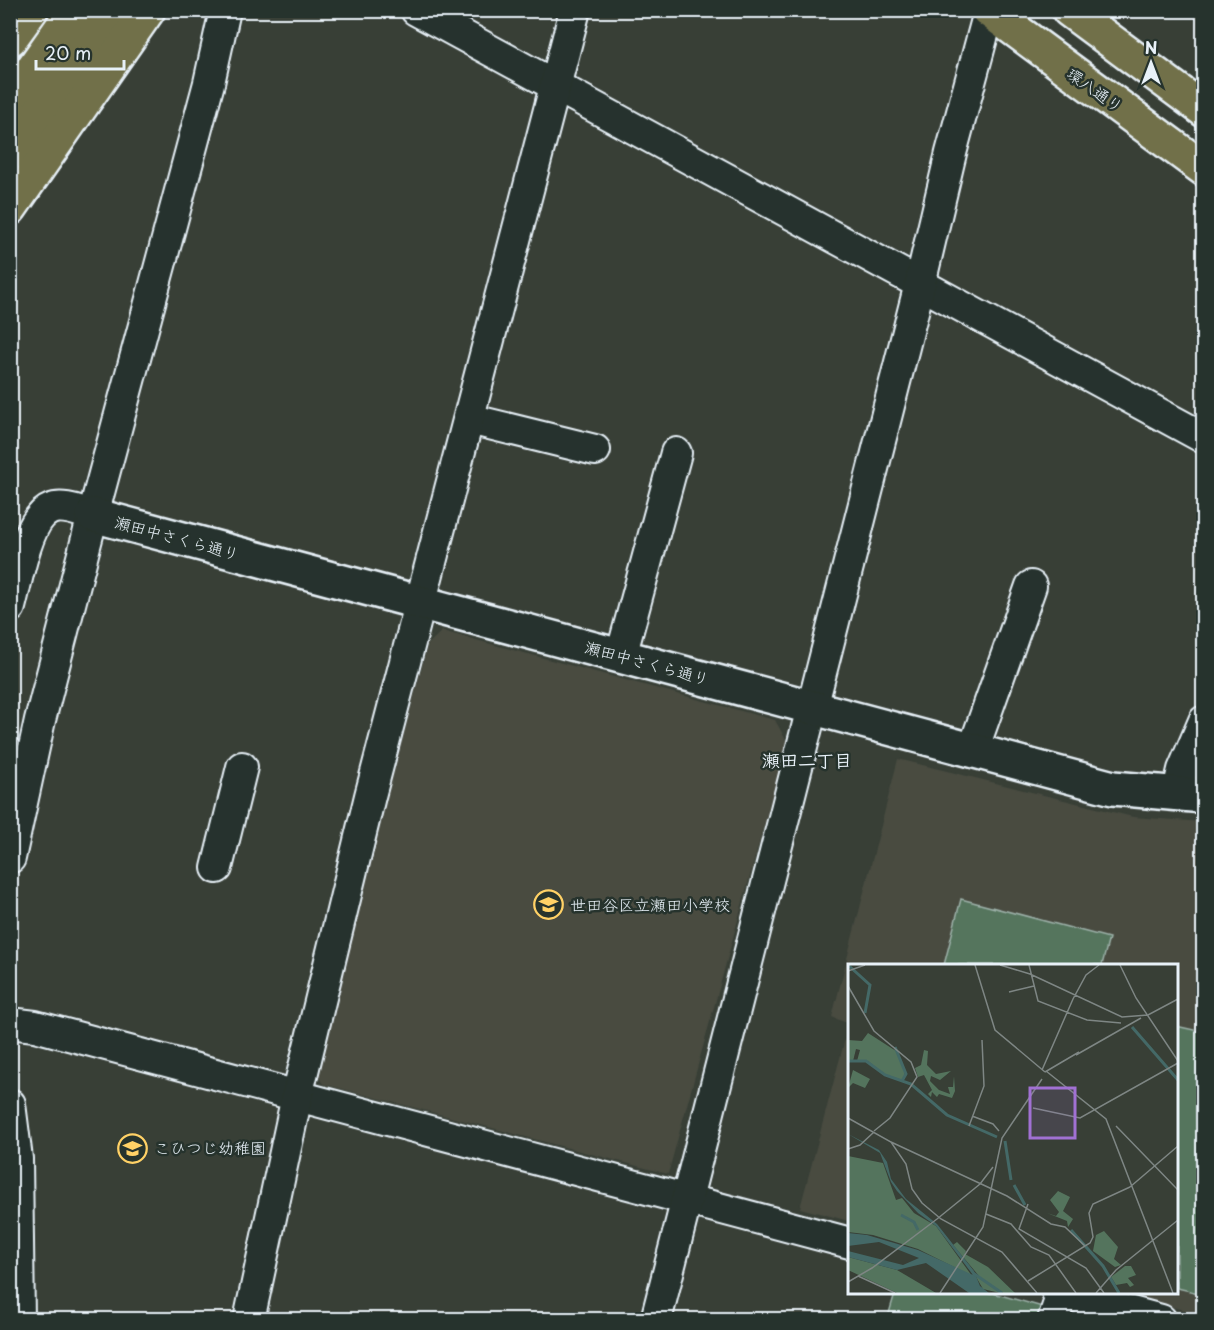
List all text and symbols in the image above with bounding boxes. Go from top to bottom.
scale bar [36,33,124,71]
north arrow [1121,33,1181,93]
text: N [1145,35,1157,59]
text: 20 m [45,39,91,66]
street label: 環八通り [1062,61,1129,117]
street label: 瀬田中さくら通り [112,509,242,565]
street label: 瀬田中さくら通り [582,634,712,690]
district label: 瀬田二丁目 [762,746,852,773]
school or university icon: 世田谷区立瀬田小学校 [533,889,565,921]
place label: 世田谷区立瀬田小学校 [570,892,730,916]
inset map [848,964,1178,1294]
school or university icon: こひつじ幼稚園 [117,1132,149,1164]
place label: こひつじ幼稚園 [154,1135,266,1159]

